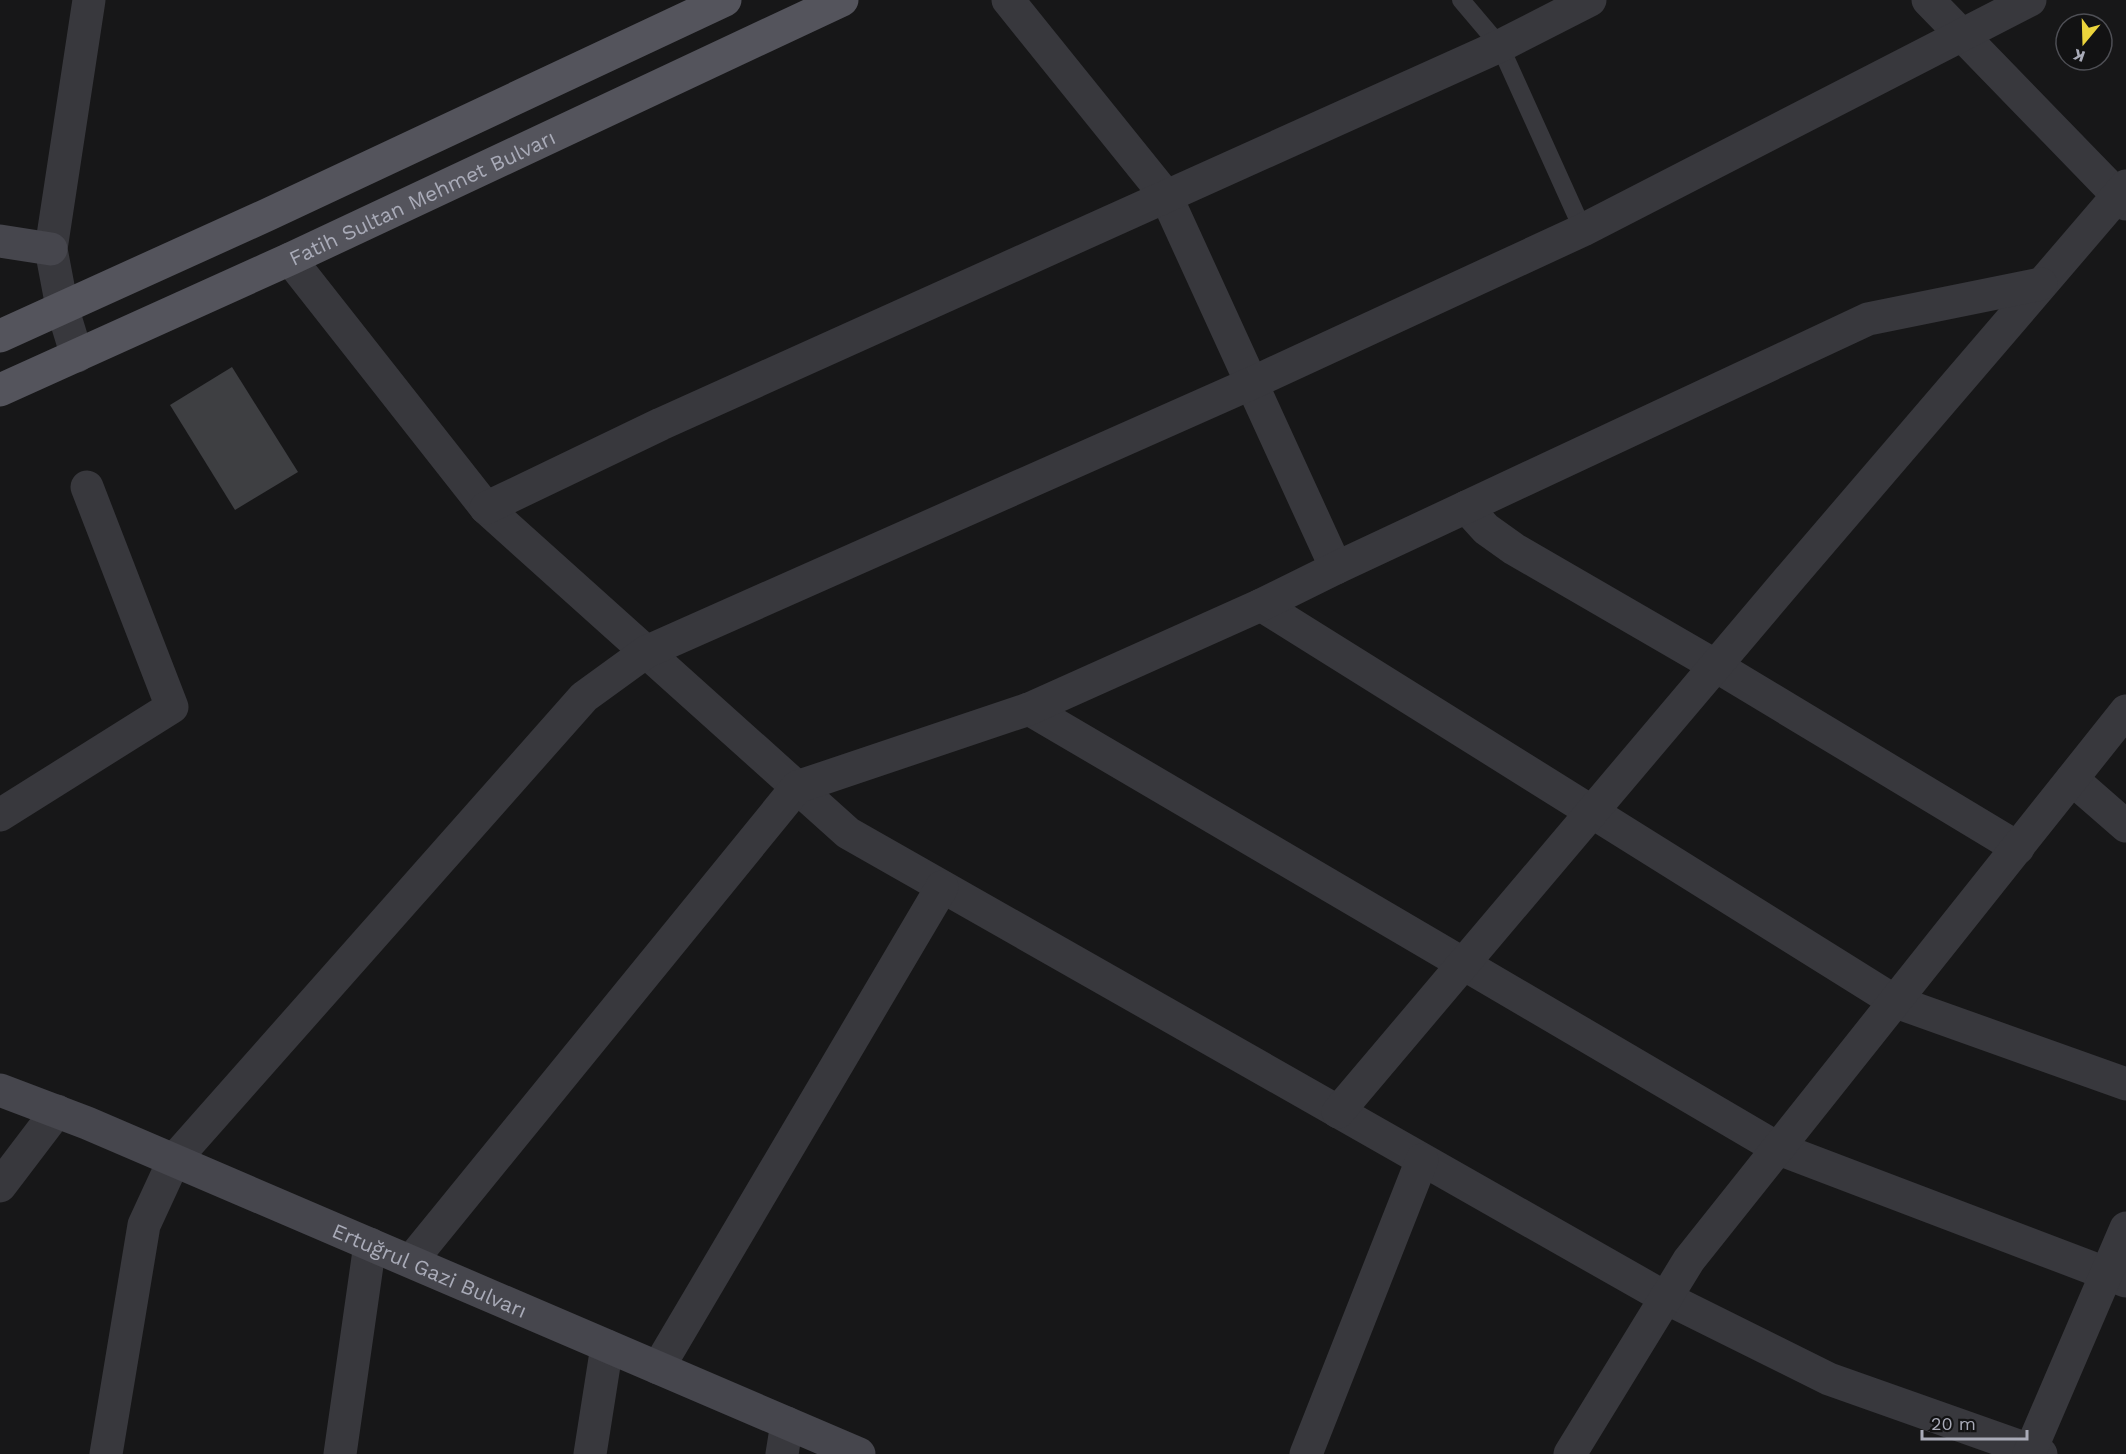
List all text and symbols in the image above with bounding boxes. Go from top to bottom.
north arrow [2054,12,2114,72]
text: K [2071,45,2088,66]
street label: Fatih Sultan Mehmet Bulvarı [285,124,559,270]
street label: Ertuğrul Gazi Bulvarı [329,1217,531,1323]
scale bar [1922,1403,2027,1441]
text: 20 m [1931,1413,1976,1434]

